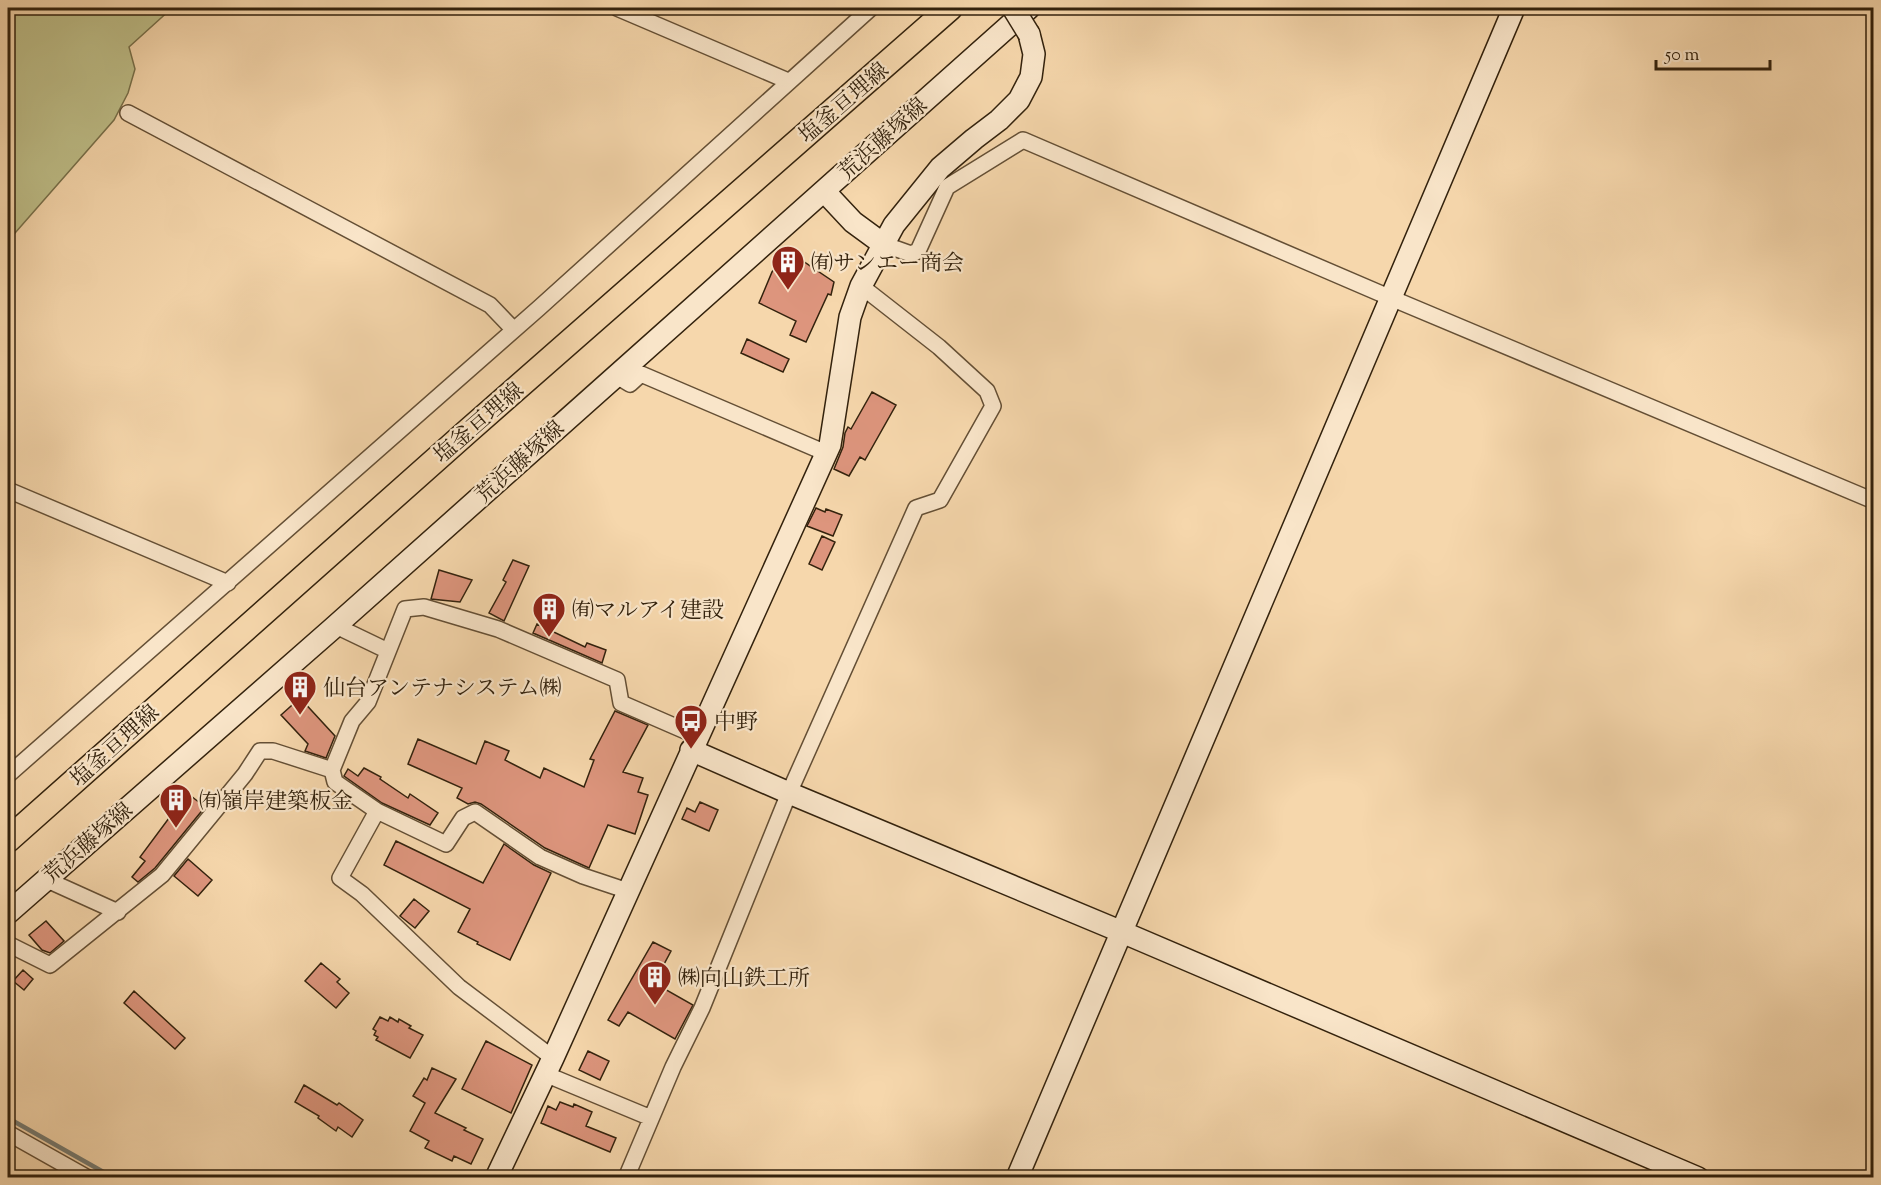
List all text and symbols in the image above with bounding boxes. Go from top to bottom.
scale bar [1656,33,1770,71]
text: 50 m [1664,43,1700,69]
street label: 塩釜亘理線 [793,56,897,152]
street label: 荒浜藤塚線 [832,92,936,189]
building icon: ㈲サンエー商会 [770,244,806,291]
place label: ㈲サンエー商会 [811,249,964,281]
street label: 塩釜亘理線 [428,376,532,472]
street label: 荒浜藤塚線 [469,415,573,512]
building icon: ㈲マルアイ建設 [531,591,567,638]
place label: ㈲マルアイ建設 [572,596,724,628]
building icon: 仙台アンテナシステム㈱ [282,669,318,716]
place label: 仙台アンテナシステム㈱ [323,674,561,706]
street label: 塩釜亘理線 [64,699,168,796]
bus stop icon: 中野 [673,703,709,750]
place label: 中野 [714,708,758,740]
building icon: ㈲嶺岸建築板金 [158,782,194,829]
place label: ㈲嶺岸建築板金 [199,787,353,819]
street label: 荒浜藤塚線 [37,796,141,892]
building icon: ㈱向山鉄工所 [637,959,673,1006]
place label: ㈱向山鉄工所 [678,964,810,996]

